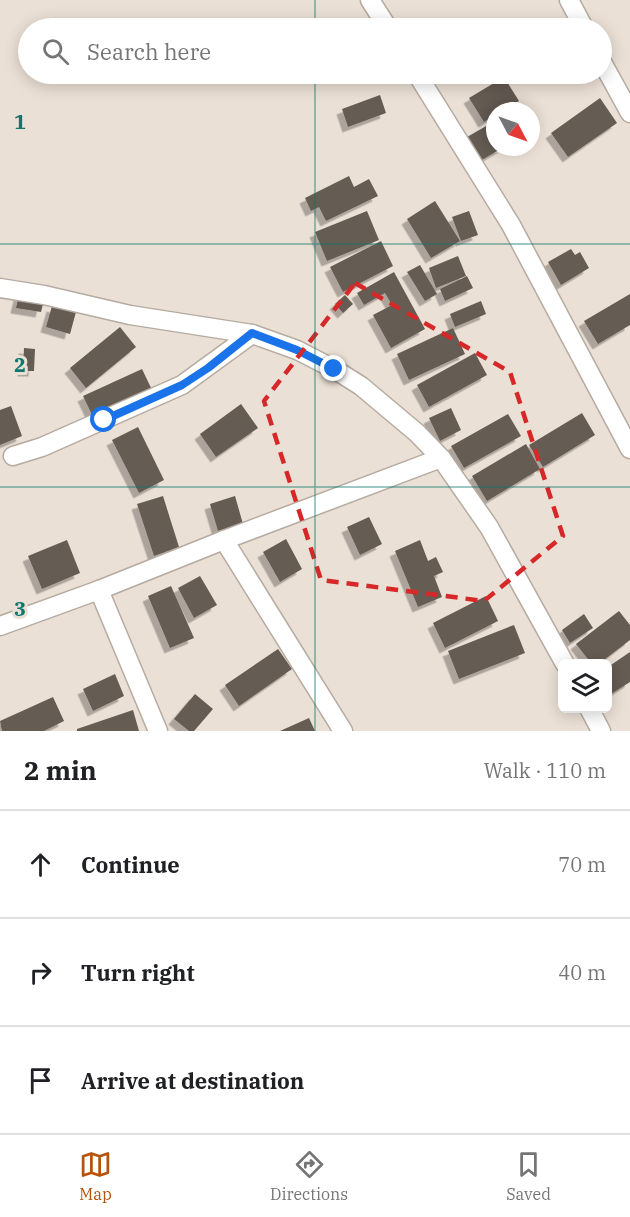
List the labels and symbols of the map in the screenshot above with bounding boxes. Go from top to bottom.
north arrow [486,102,540,156]
text: 1 [14,108,26,135]
text: 2 [14,351,26,378]
route end [320,355,346,381]
route start [90,406,116,432]
text: 3 [14,595,26,622]

